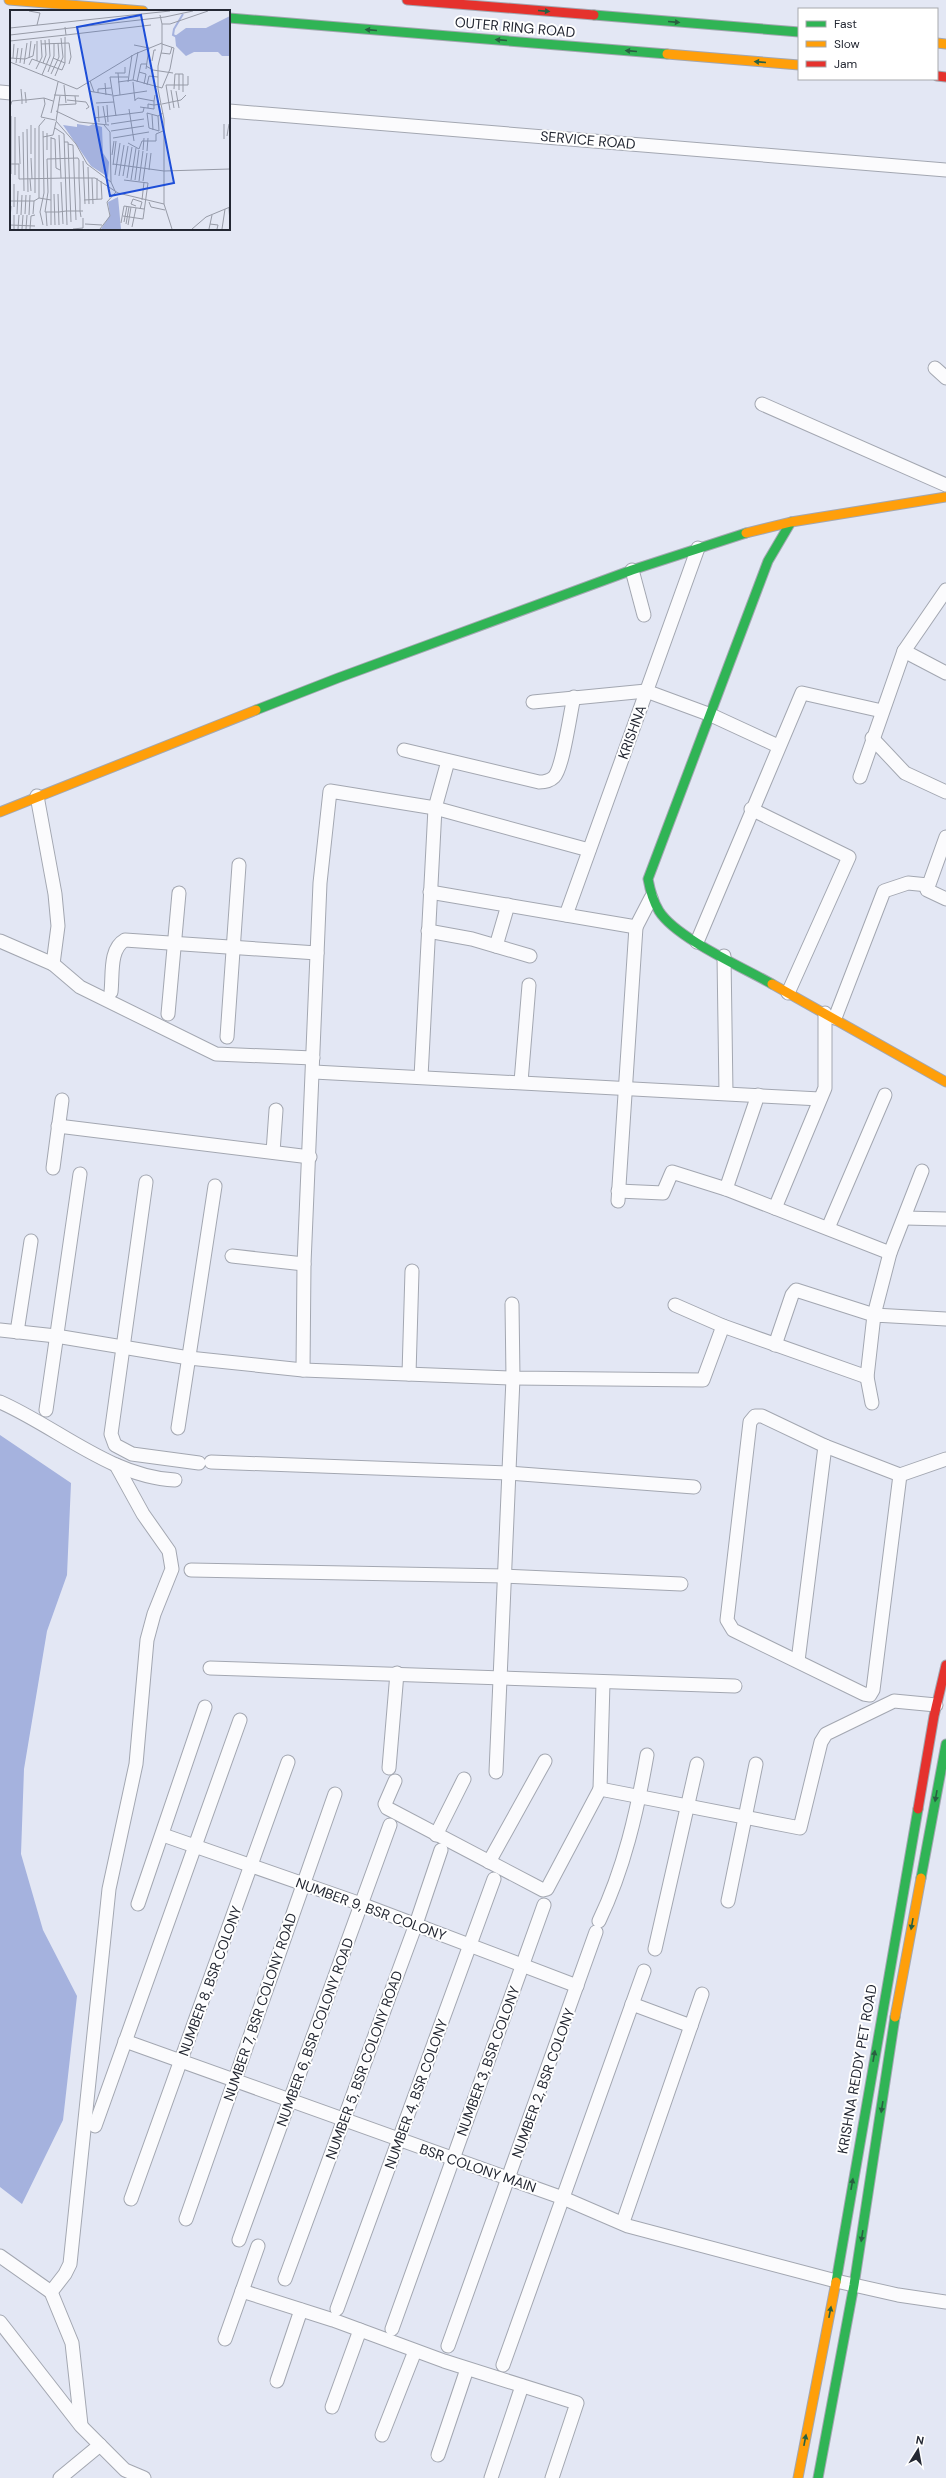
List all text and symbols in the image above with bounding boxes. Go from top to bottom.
one-way arrow [538,8,550,15]
legend [798,8,938,80]
inset map [10,10,230,230]
street label: OUTER RING ROAD [454,13,576,41]
text: Fast [834,16,857,32]
one-way arrow [667,18,680,25]
one-way arrow [365,26,377,33]
text: Slow [834,36,860,52]
one-way arrow [495,37,507,44]
one-way arrow [625,48,637,54]
text: Jam [834,56,857,72]
one-way arrow [754,58,766,65]
street label: SERVICE ROAD [540,127,636,153]
street label: KRISHNA [614,702,650,762]
one-way arrow [933,1790,939,1802]
street label: NUMBER 9, BSR COLONY [293,1873,449,1945]
street label: NUMBER 8, BSR COLONY [174,1904,246,2058]
street label: NUMBER 7, BSR COLONY ROAD [219,1911,301,2103]
one-way arrow [909,1918,915,1930]
street label: NUMBER 6, BSR COLONY ROAD [272,1935,358,2129]
street label: NUMBER 5, BSR COLONY ROAD [321,1968,407,2162]
street label: KRISHNA REDDY PET ROAD [833,1983,881,2155]
street label: NUMBER 3, BSR COLONY [452,1984,524,2138]
street label: NUMBER 2, BSR COLONY [508,2006,578,2160]
street label: NUMBER 4, BSR COLONY [380,2017,452,2171]
one-way arrow [871,2050,877,2062]
one-way arrow [879,2101,885,2113]
street label: BSR COLONY MAIN [417,2140,539,2196]
one-way arrow [849,2178,855,2190]
one-way arrow [859,2229,865,2242]
one-way arrow [827,2306,833,2318]
north arrow [898,2430,938,2470]
text: N [915,2433,925,2448]
one-way arrow [803,2434,809,2446]

